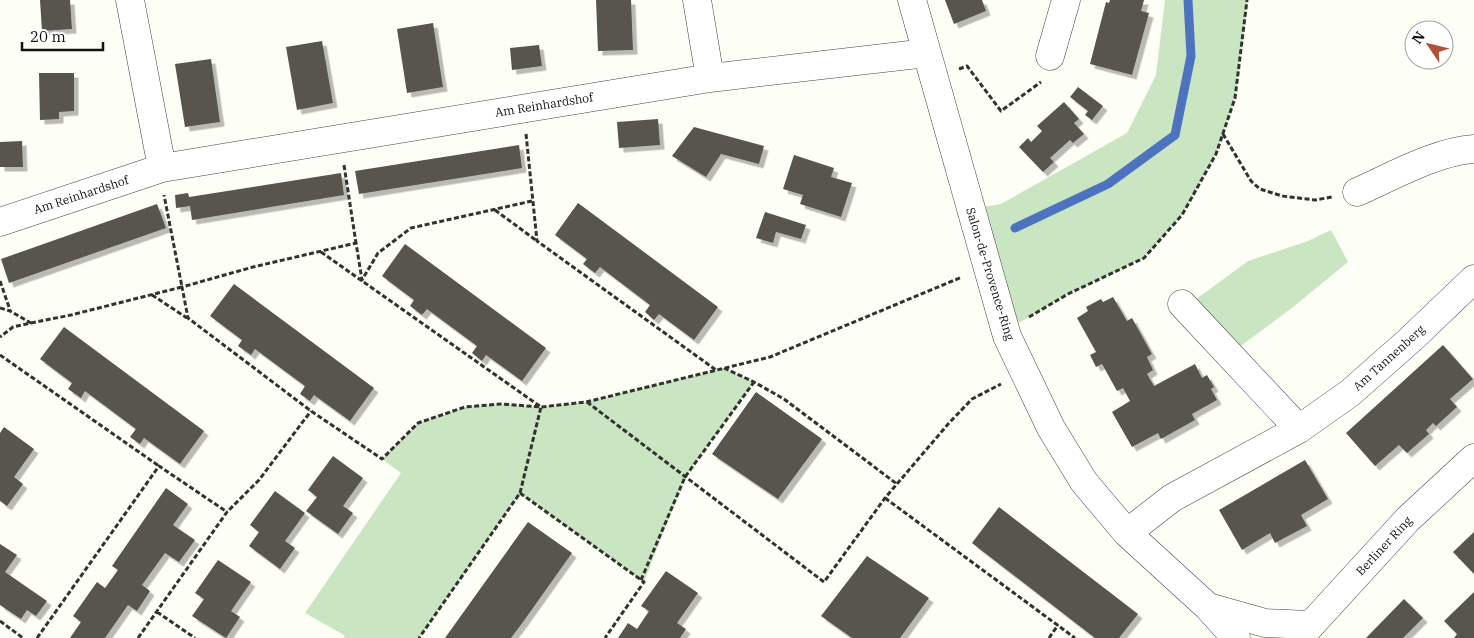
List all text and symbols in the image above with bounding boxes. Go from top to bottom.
scale bar [22,20,104,52]
north arrow [1404,20,1454,70]
text: 20 m [30,27,66,46]
text: N [1408,28,1429,47]
street label: Am Reinhardshof [494,89,595,120]
street label: Am Reinhardshof [31,172,131,217]
street label: Salon-de-Provence-Ring [963,206,1018,343]
street label: Am Tannenberg [1350,321,1428,394]
street label: Berliner Ring [1352,513,1415,578]

